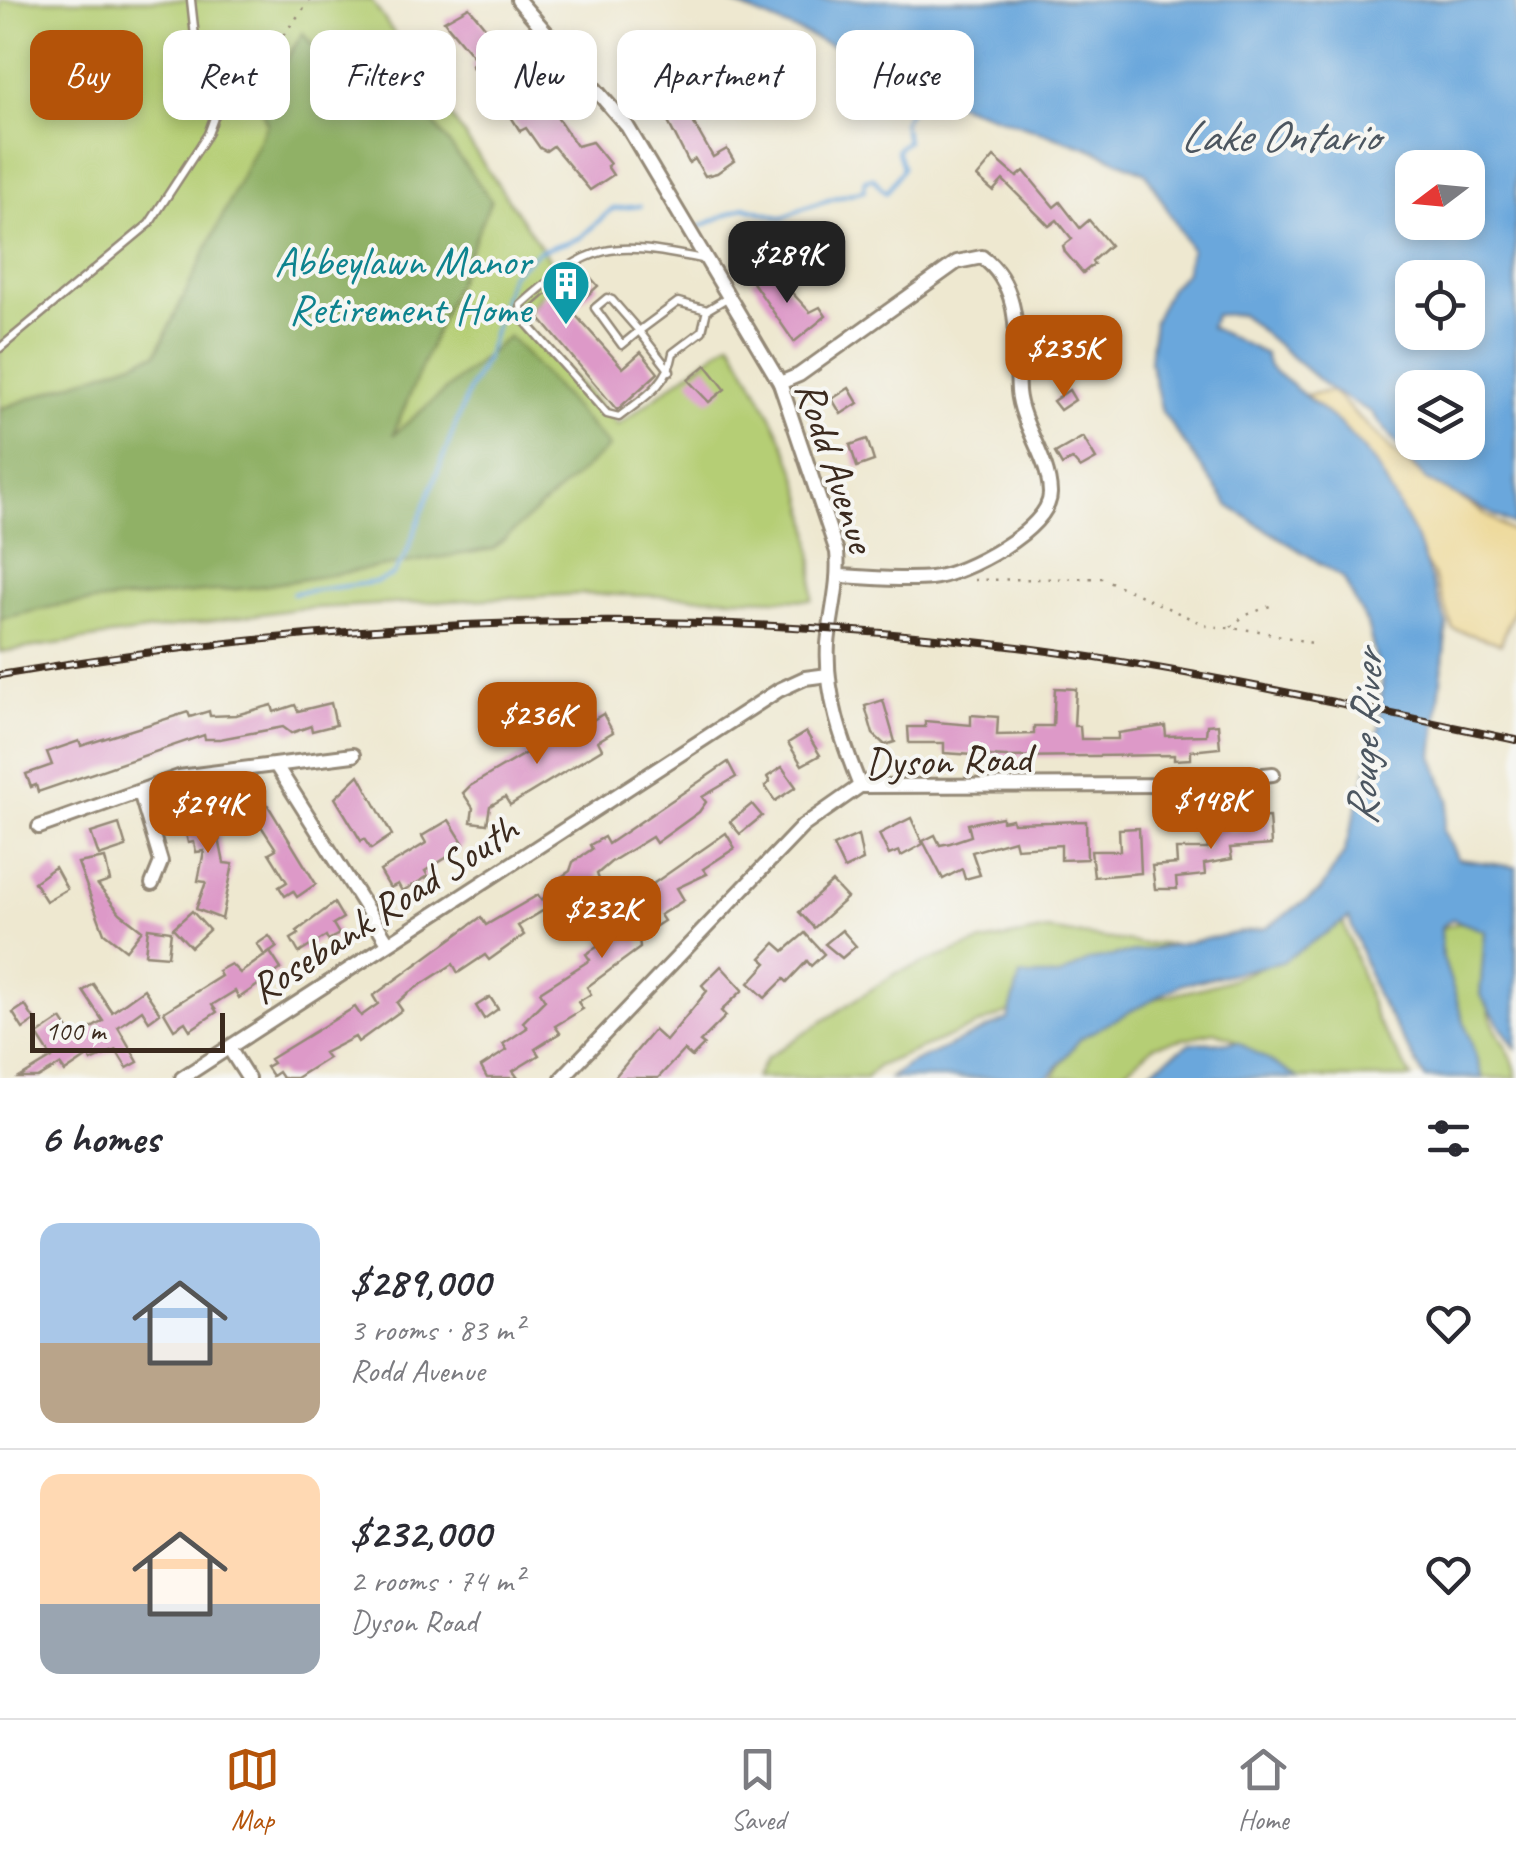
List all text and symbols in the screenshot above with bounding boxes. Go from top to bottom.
chip: Buy [30,30,143,120]
chip: Rent [163,30,290,120]
chip: Filters [310,30,456,120]
chip: New [476,30,597,120]
chip: Apartment [617,30,816,120]
chip: House [836,30,974,120]
water label: Lake Ontario [1180,108,1386,165]
north arrow [1395,150,1485,240]
map controls [1395,150,1485,460]
pin: $289K [717,221,857,306]
text: $289K [750,233,824,274]
place label: Abbeylawn Manor Retirement Home [274,235,534,336]
building icon: Abbeylawn Manor Retirement Home [540,258,592,326]
button: locate [1395,260,1485,350]
pin: $235K [994,315,1134,400]
text: $235K [1027,327,1101,368]
button: layers [1395,370,1485,460]
street label: Rodd Avenue [783,374,889,562]
water label: Rouge River [1333,643,1396,826]
pin: $236K [467,682,607,767]
text: $236K [500,694,574,735]
street label: Dyson Road [864,731,1039,790]
pin: $148K [1141,767,1281,852]
pin: $294K [138,771,278,856]
text: $148K [1174,779,1248,820]
text: $294K [171,783,245,824]
street label: Rosebank Road South [240,801,530,1016]
pin: $232K [532,876,672,961]
text: $232K [565,888,639,929]
scale bar [30,1008,225,1052]
text: 100 m [45,1013,105,1048]
icon: filters [1421,1111,1476,1166]
text: 6 homes [40,1112,159,1165]
text: $289,000 [350,1256,490,1309]
icon: home [120,1263,240,1383]
icon: heart [1421,1296,1476,1351]
text: 3 rooms · 83 m² [350,1309,523,1350]
text: Rodd Avenue [350,1350,485,1391]
text: $232,000 [350,1507,491,1560]
icon: home [120,1514,240,1634]
icon: heart [1421,1547,1476,1602]
text: 2 rooms · 74 m² [350,1560,523,1601]
text: Dyson Road [350,1601,477,1642]
tab: Map [225,1742,280,1837]
tab: Saved [730,1742,785,1837]
tab: Home [1236,1742,1291,1837]

